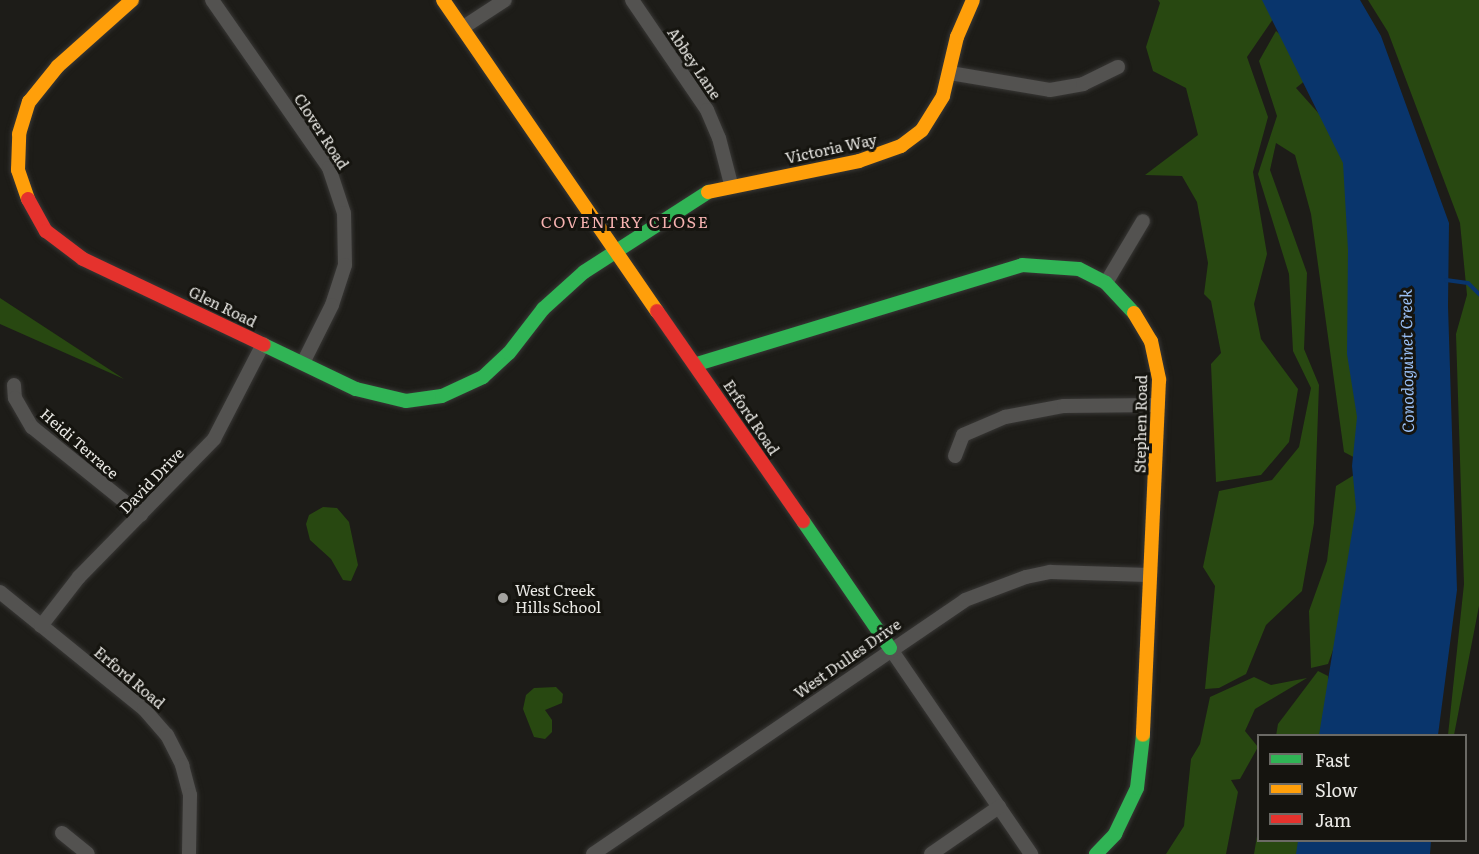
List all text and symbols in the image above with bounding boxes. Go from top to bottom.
street label: Abbey Lane [664,24,726,102]
street label: Clover Road [291,90,353,172]
street label: Victoria Way [784,130,878,166]
district label: COVENTRY CLOSE [541,211,709,231]
street label: Glen Road [186,282,260,330]
water label: Conodoguinet Creek [1395,289,1417,433]
street label: Stephen Road [1130,375,1150,473]
street label: Erford Road [720,376,784,458]
street label: Heidi Terrace [37,404,123,482]
street label: David Drive [115,443,187,517]
place label: West Creek Hills School [515,580,601,615]
marker: West Creek Hills School [496,591,510,605]
street label: West Dulles Drive [790,615,904,701]
street label: Erford Road [91,642,169,712]
legend [1257,734,1467,842]
text: Fast [1315,746,1350,773]
text: Slow [1315,776,1357,803]
text: Jam [1315,806,1351,833]

